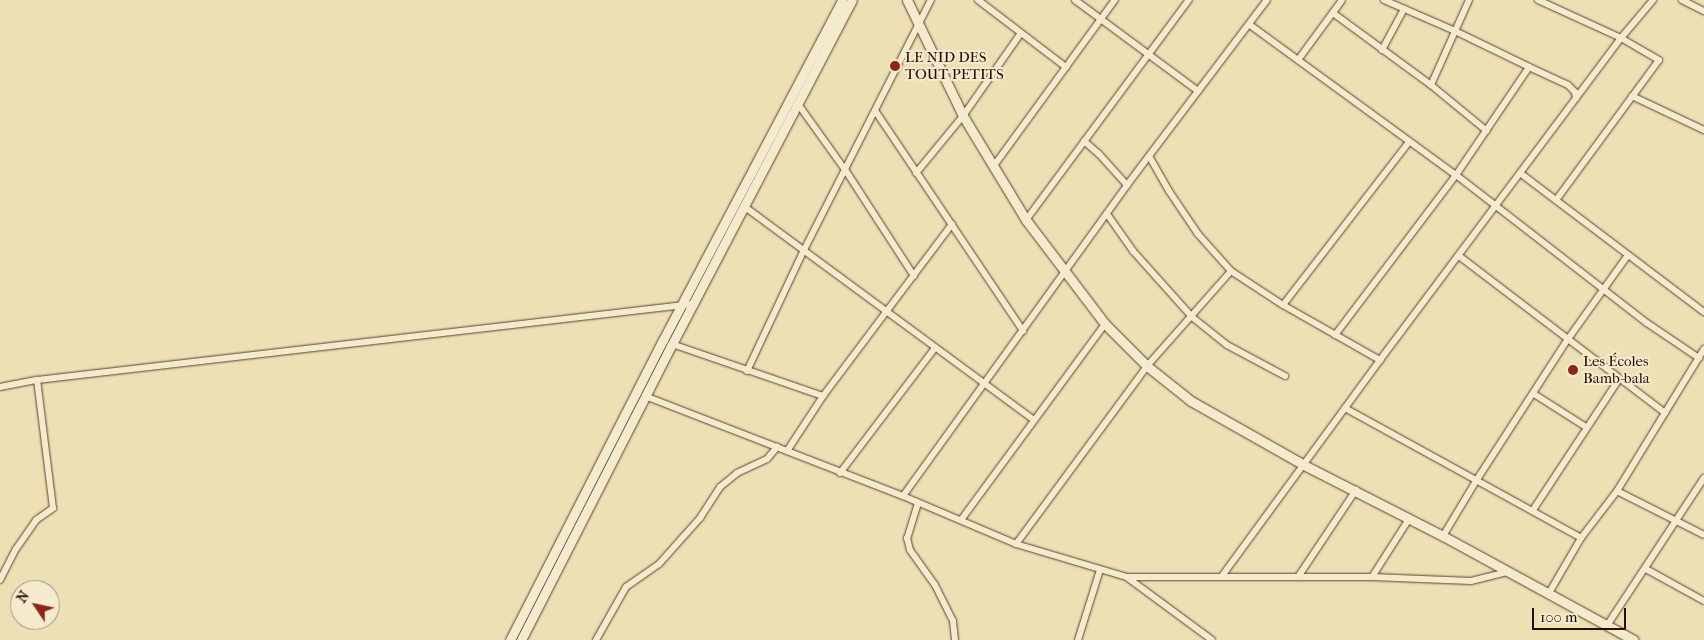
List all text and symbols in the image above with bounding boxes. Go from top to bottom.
place label: LE NID DES TOUT PETITS [905,48,1004,83]
marker: LE NID DES TOUT PETITS [889,60,901,72]
place label: Les Écoles Bamb-bala [1583,352,1650,387]
marker: Les Écoles Bamb-bala [1567,364,1579,376]
north arrow [10,580,60,630]
text: N [13,588,33,606]
scale bar [1534,598,1628,630]
text: 100 m [1540,608,1578,626]

